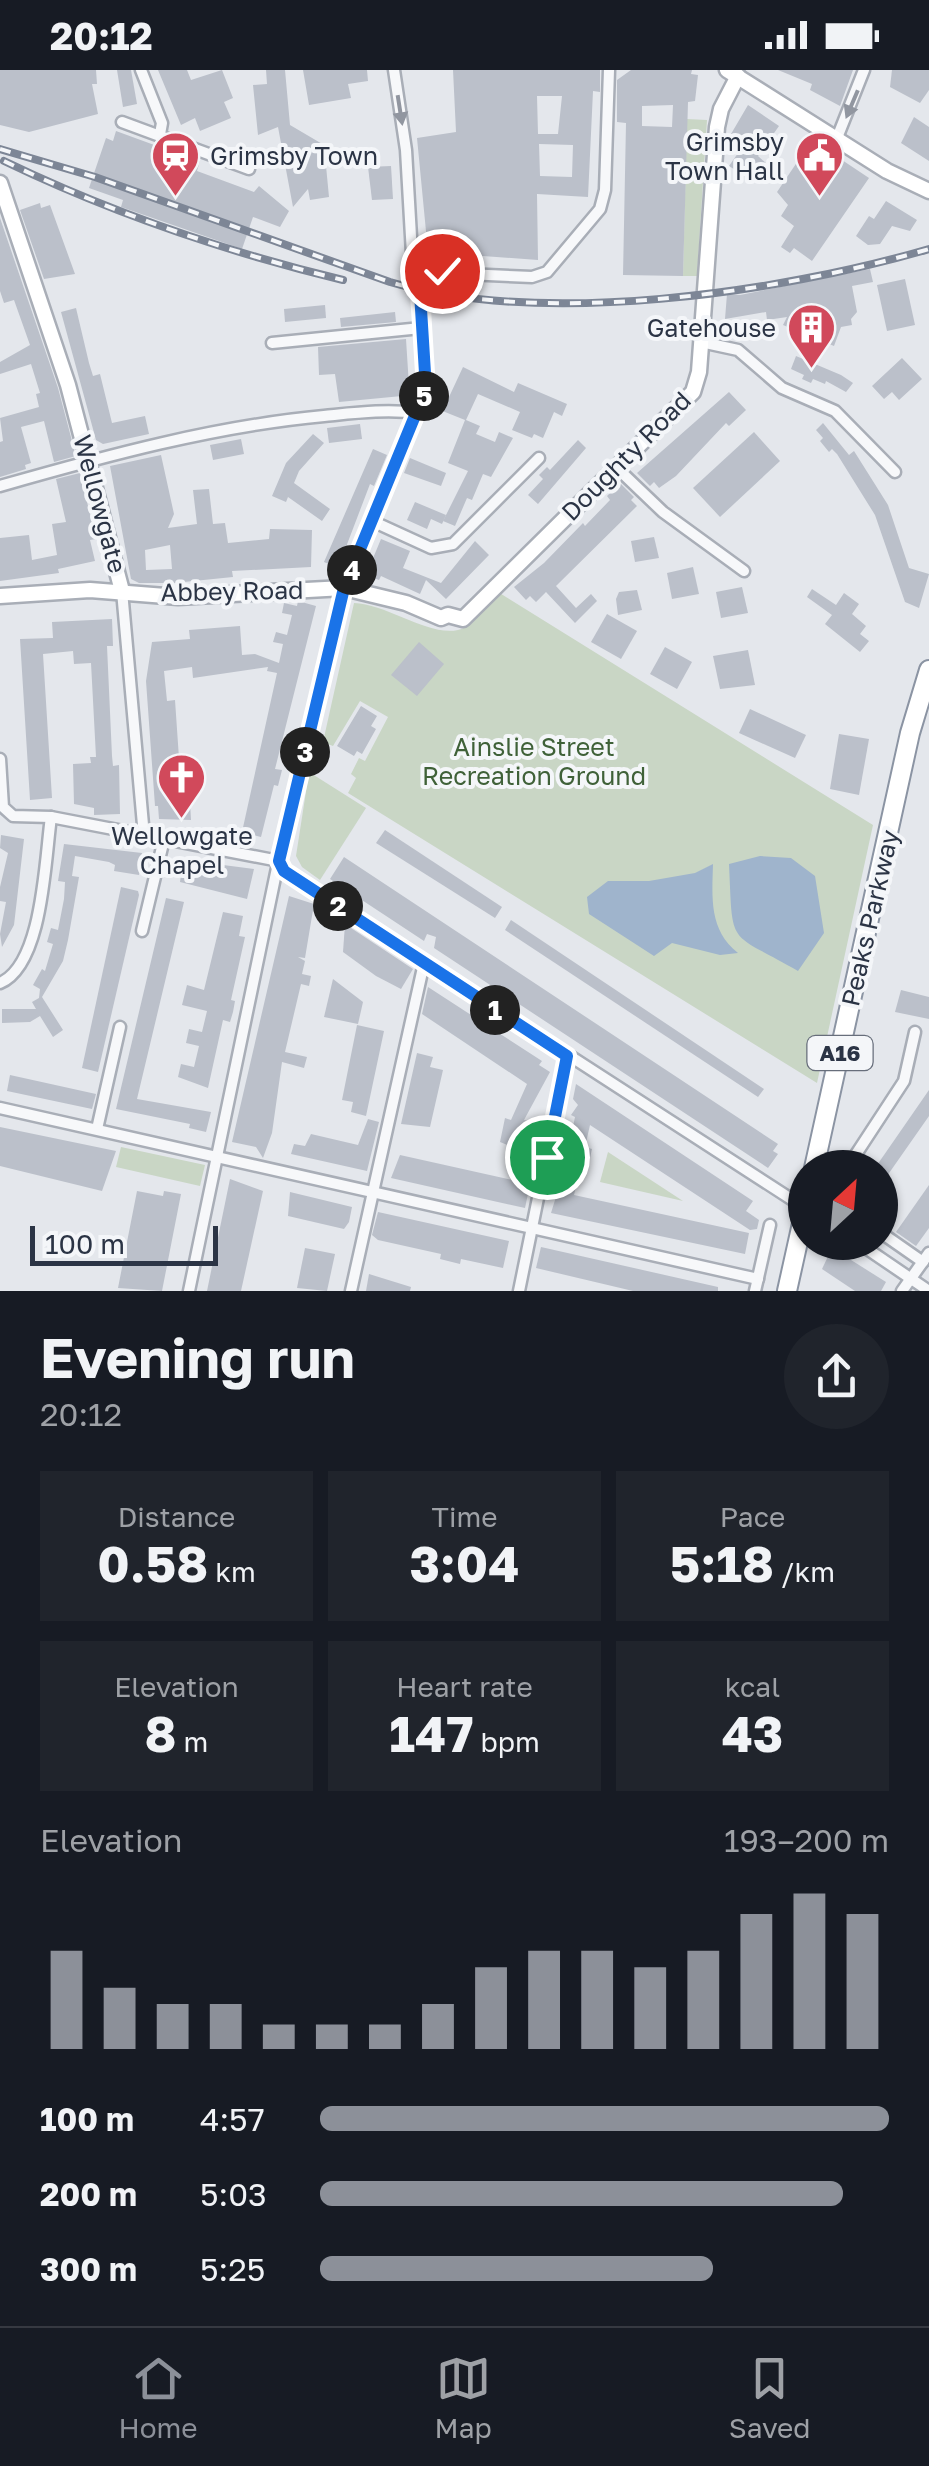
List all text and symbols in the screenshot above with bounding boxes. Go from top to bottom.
text: 20:12 [50,13,153,58]
one-way arrow [843,89,859,119]
one-way arrow [393,95,409,126]
place label: Grimsby Town Hall [665,126,784,186]
station icon: Grimsby Town [149,130,201,198]
public building icon: Grimsby Town Hall [793,130,845,198]
place label: Grimsby Town [210,140,378,171]
pin [400,229,485,314]
icon: check [415,244,470,299]
building icon: Gatehouse [785,302,837,370]
place label: Gatehouse [647,312,776,343]
pin: 5 [399,371,449,421]
text: 5 [415,379,433,412]
street label: Doughty Road [555,385,697,527]
street label: Wellowgate [67,431,134,576]
pin: 4 [327,545,377,595]
text: 4 [343,553,361,586]
street label: Abbey Road [160,574,304,607]
pin: 3 [280,727,330,777]
park label: Ainslie Street Recreation Ground [422,731,646,791]
text: 3 [296,735,314,768]
church icon: Wellowgate Chapel [156,752,208,820]
place label: Wellowgate Chapel [111,820,253,880]
street label: Peaks Parkway [834,827,905,1009]
pin: 2 [313,881,363,931]
text: 2 [329,889,347,922]
pin: 1 [470,985,520,1035]
text: 1 [488,993,502,1026]
road number: A16 [808,1036,872,1070]
pin [505,1115,590,1200]
icon: arrive [520,1130,575,1185]
north arrow [788,1150,898,1260]
map controls [788,1150,898,1260]
scale bar [30,1221,218,1266]
text: 100 m [45,1227,125,1260]
text: Evening run [40,1324,355,1390]
button: share [784,1324,889,1429]
text: 20:12 [40,1395,122,1433]
text: Distance [118,1500,235,1533]
text: Time [432,1500,497,1533]
text: Pace [720,1500,785,1533]
text: 0.58 [97,1533,208,1593]
text: 3:04 [409,1533,520,1593]
text: 5:18 [670,1533,774,1593]
text: km [208,1555,256,1588]
text: /km [774,1555,835,1588]
text: Elevation [114,1670,239,1703]
text: Heart rate [396,1670,533,1703]
text: kcal [725,1670,780,1703]
text: 8 [145,1703,177,1763]
text: 147 [389,1703,474,1763]
text: 43 [722,1703,783,1763]
text: m [177,1725,208,1758]
text: bpm [474,1725,540,1758]
text: Elevation [40,1821,182,1859]
text: 193–200 m [724,1821,889,1859]
text: 100 m [40,2100,134,2138]
text: 4:57 [200,2100,265,2138]
text: 200 m [40,2175,137,2213]
text: 5:03 [200,2175,267,2213]
text: 300 m [40,2250,137,2288]
text: 5:25 [200,2250,265,2288]
tab: Home [119,2351,198,2444]
tab: Map [435,2351,492,2444]
tab: Saved [729,2351,811,2444]

